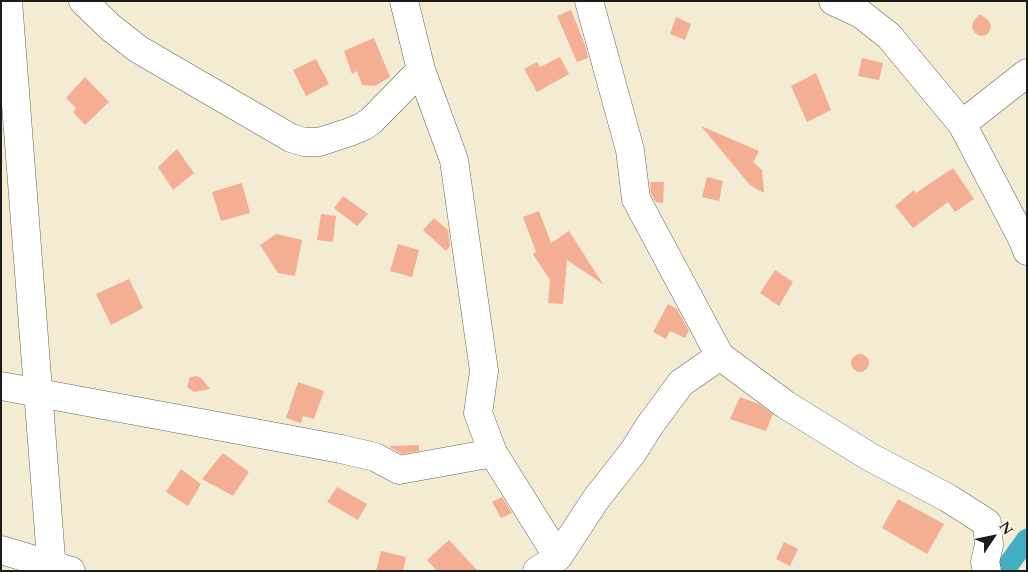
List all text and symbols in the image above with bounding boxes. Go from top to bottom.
north arrow [968,512,1018,562]
text: N [995,518,1017,539]

